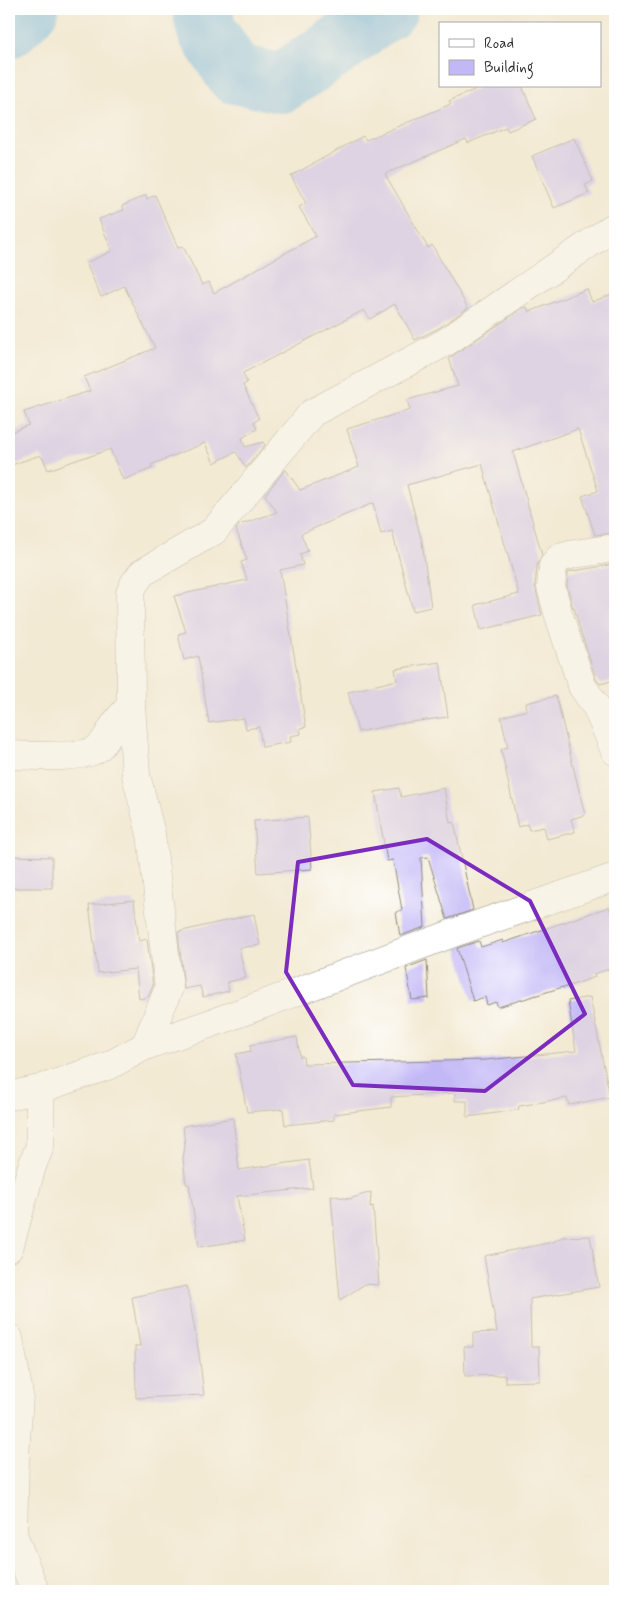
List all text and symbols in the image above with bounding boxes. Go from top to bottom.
legend [439,22,602,88]
text: Road [484,34,514,54]
text: Building [484,58,534,79]

